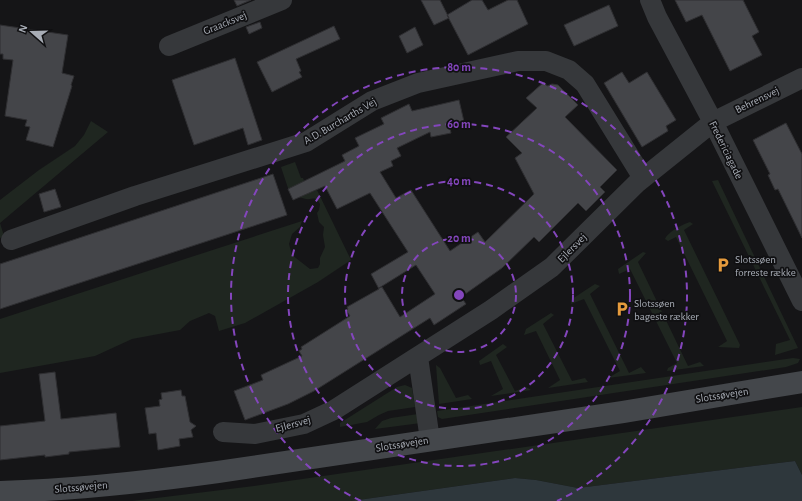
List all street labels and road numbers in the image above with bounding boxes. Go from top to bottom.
street label: Graacksvej [202,9,248,37]
street label: Behrensvej [733,85,781,115]
street label: A.D. Burcharths Vej [302,96,378,146]
street label: Fredericiagade [707,119,745,181]
street label: Ejlersvej [555,231,589,265]
street label: Slotssøvejen [695,385,749,405]
street label: Ejlersvej [274,414,312,434]
street label: Slotssøvejen [375,434,429,454]
street label: Slotssøvejen [54,479,108,495]

